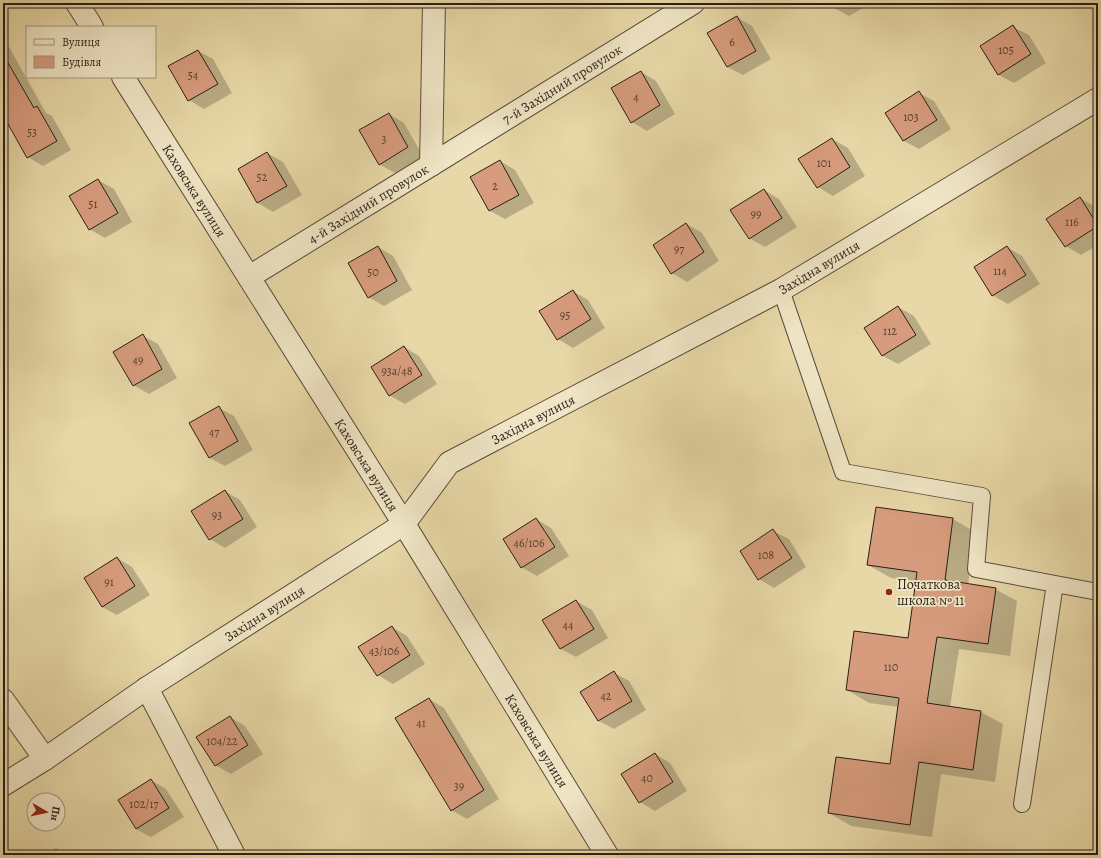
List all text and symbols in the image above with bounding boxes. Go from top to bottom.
legend [26,26,156,78]
text: Вулиця [62,34,100,50]
house number: 6 [729,34,735,50]
street label: 7-й Західний провулок [498,40,626,128]
house number: 105 [998,42,1014,58]
text: Будівля [62,54,102,70]
house number: 54 [188,67,199,83]
house number: 4 [633,89,639,105]
house number: 103 [903,109,919,125]
house number: 53 [27,124,37,140]
house number: 3 [382,131,387,147]
street label: Каховська вулиця [158,140,231,241]
house number: 101 [817,155,831,171]
street label: 4-й Західний провулок [304,159,432,248]
house number: 52 [257,169,268,185]
house number: 2 [492,178,498,194]
house number: 51 [88,196,98,212]
house number: 99 [751,206,761,222]
house number: 116 [1065,214,1079,230]
street label: Західна вулиця [775,235,863,299]
house number: 97 [674,241,685,257]
house number: 114 [993,263,1007,279]
house number: 50 [367,264,379,280]
house number: 95 [560,307,570,323]
house number: 112 [883,323,897,339]
house number: 49 [133,352,143,368]
house number: 93а/48 [381,363,413,379]
street label: Західна вулиця [488,390,578,449]
street label: Каховська вулиця [330,414,403,515]
house number: 47 [209,424,220,440]
house number: 93 [212,507,222,523]
house number: 46/106 [514,535,545,551]
house number: 108 [758,547,774,563]
house number: 91 [104,574,114,590]
place label: Початкова школа № 11 [897,575,965,610]
street label: Західна вулиця [221,580,308,646]
marker: Початкова школа № 11 [884,587,894,597]
house number: 44 [563,617,574,633]
house number: 43/106 [369,643,400,659]
house number: 110 [884,659,898,675]
house number: 42 [600,688,612,704]
street label: Каховська вулиця [501,690,573,791]
house number: 41 [416,715,426,731]
house number: 104/22 [206,733,238,749]
house number: 40 [641,770,653,786]
house number: 39 [454,778,464,794]
north arrow [26,792,66,832]
house number: 102/17 [129,796,160,812]
text: Пн [47,805,64,822]

